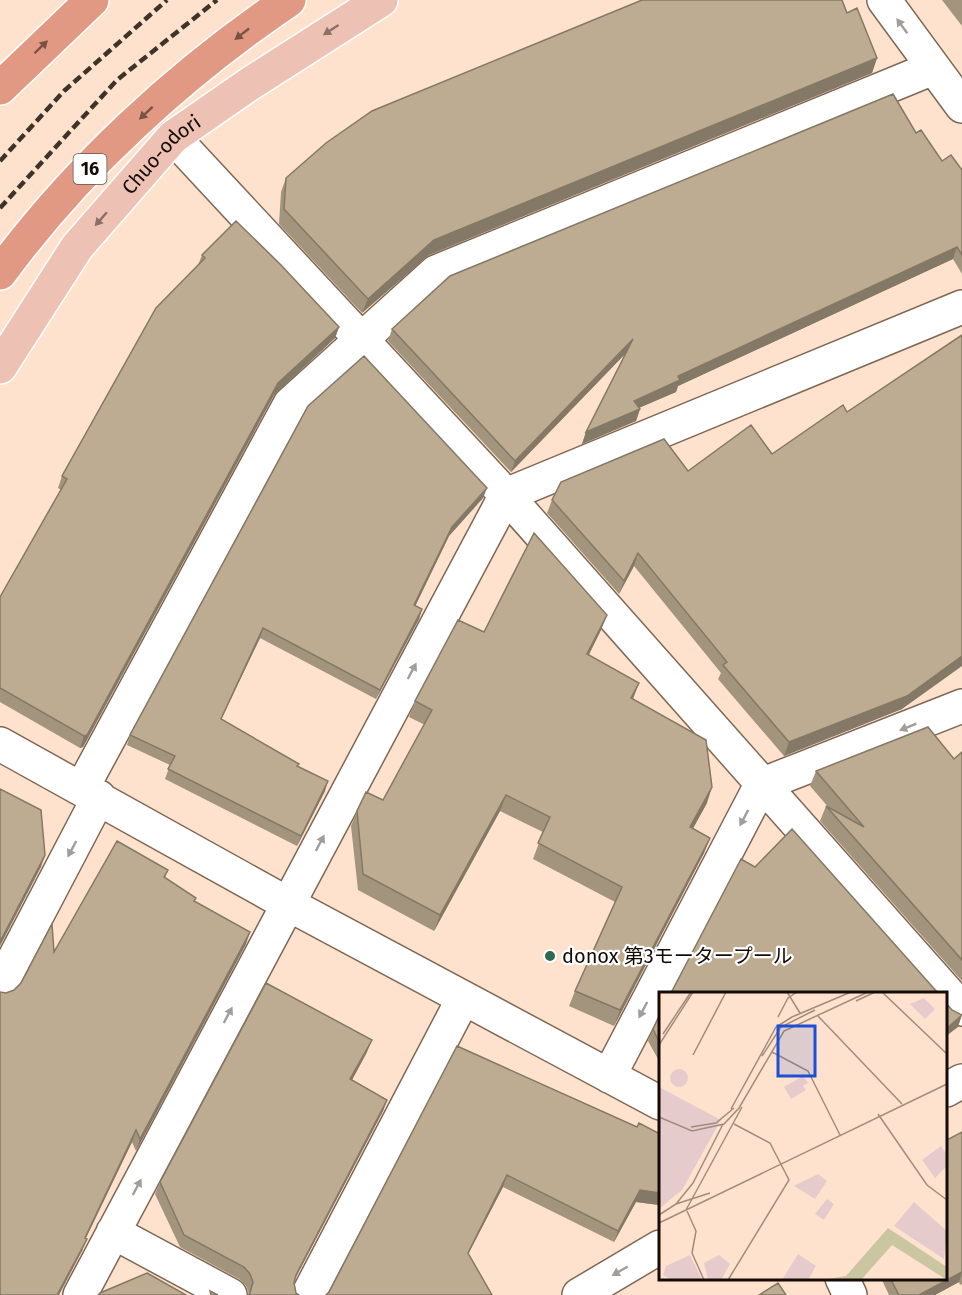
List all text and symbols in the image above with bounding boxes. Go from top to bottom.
one-way arrow [896,18,908,34]
one-way arrow [323,25,340,36]
one-way arrow [234,27,249,39]
one-way arrow [33,40,47,54]
one-way arrow [139,106,154,120]
street label: Chuo-odori [117,110,205,199]
road number: 16 [74,154,106,184]
one-way arrow [95,211,108,226]
one-way arrow [407,663,417,680]
one-way arrow [898,722,916,732]
one-way arrow [739,810,749,827]
one-way arrow [315,835,325,852]
one-way arrow [67,840,77,857]
place label: donox 第3モータープール [562,944,793,968]
marker: donox 第3モータープール [543,949,557,963]
inset map [659,992,947,1280]
one-way arrow [639,1001,648,1018]
one-way arrow [223,1007,233,1024]
one-way arrow [132,1179,142,1196]
one-way arrow [611,1266,628,1276]

